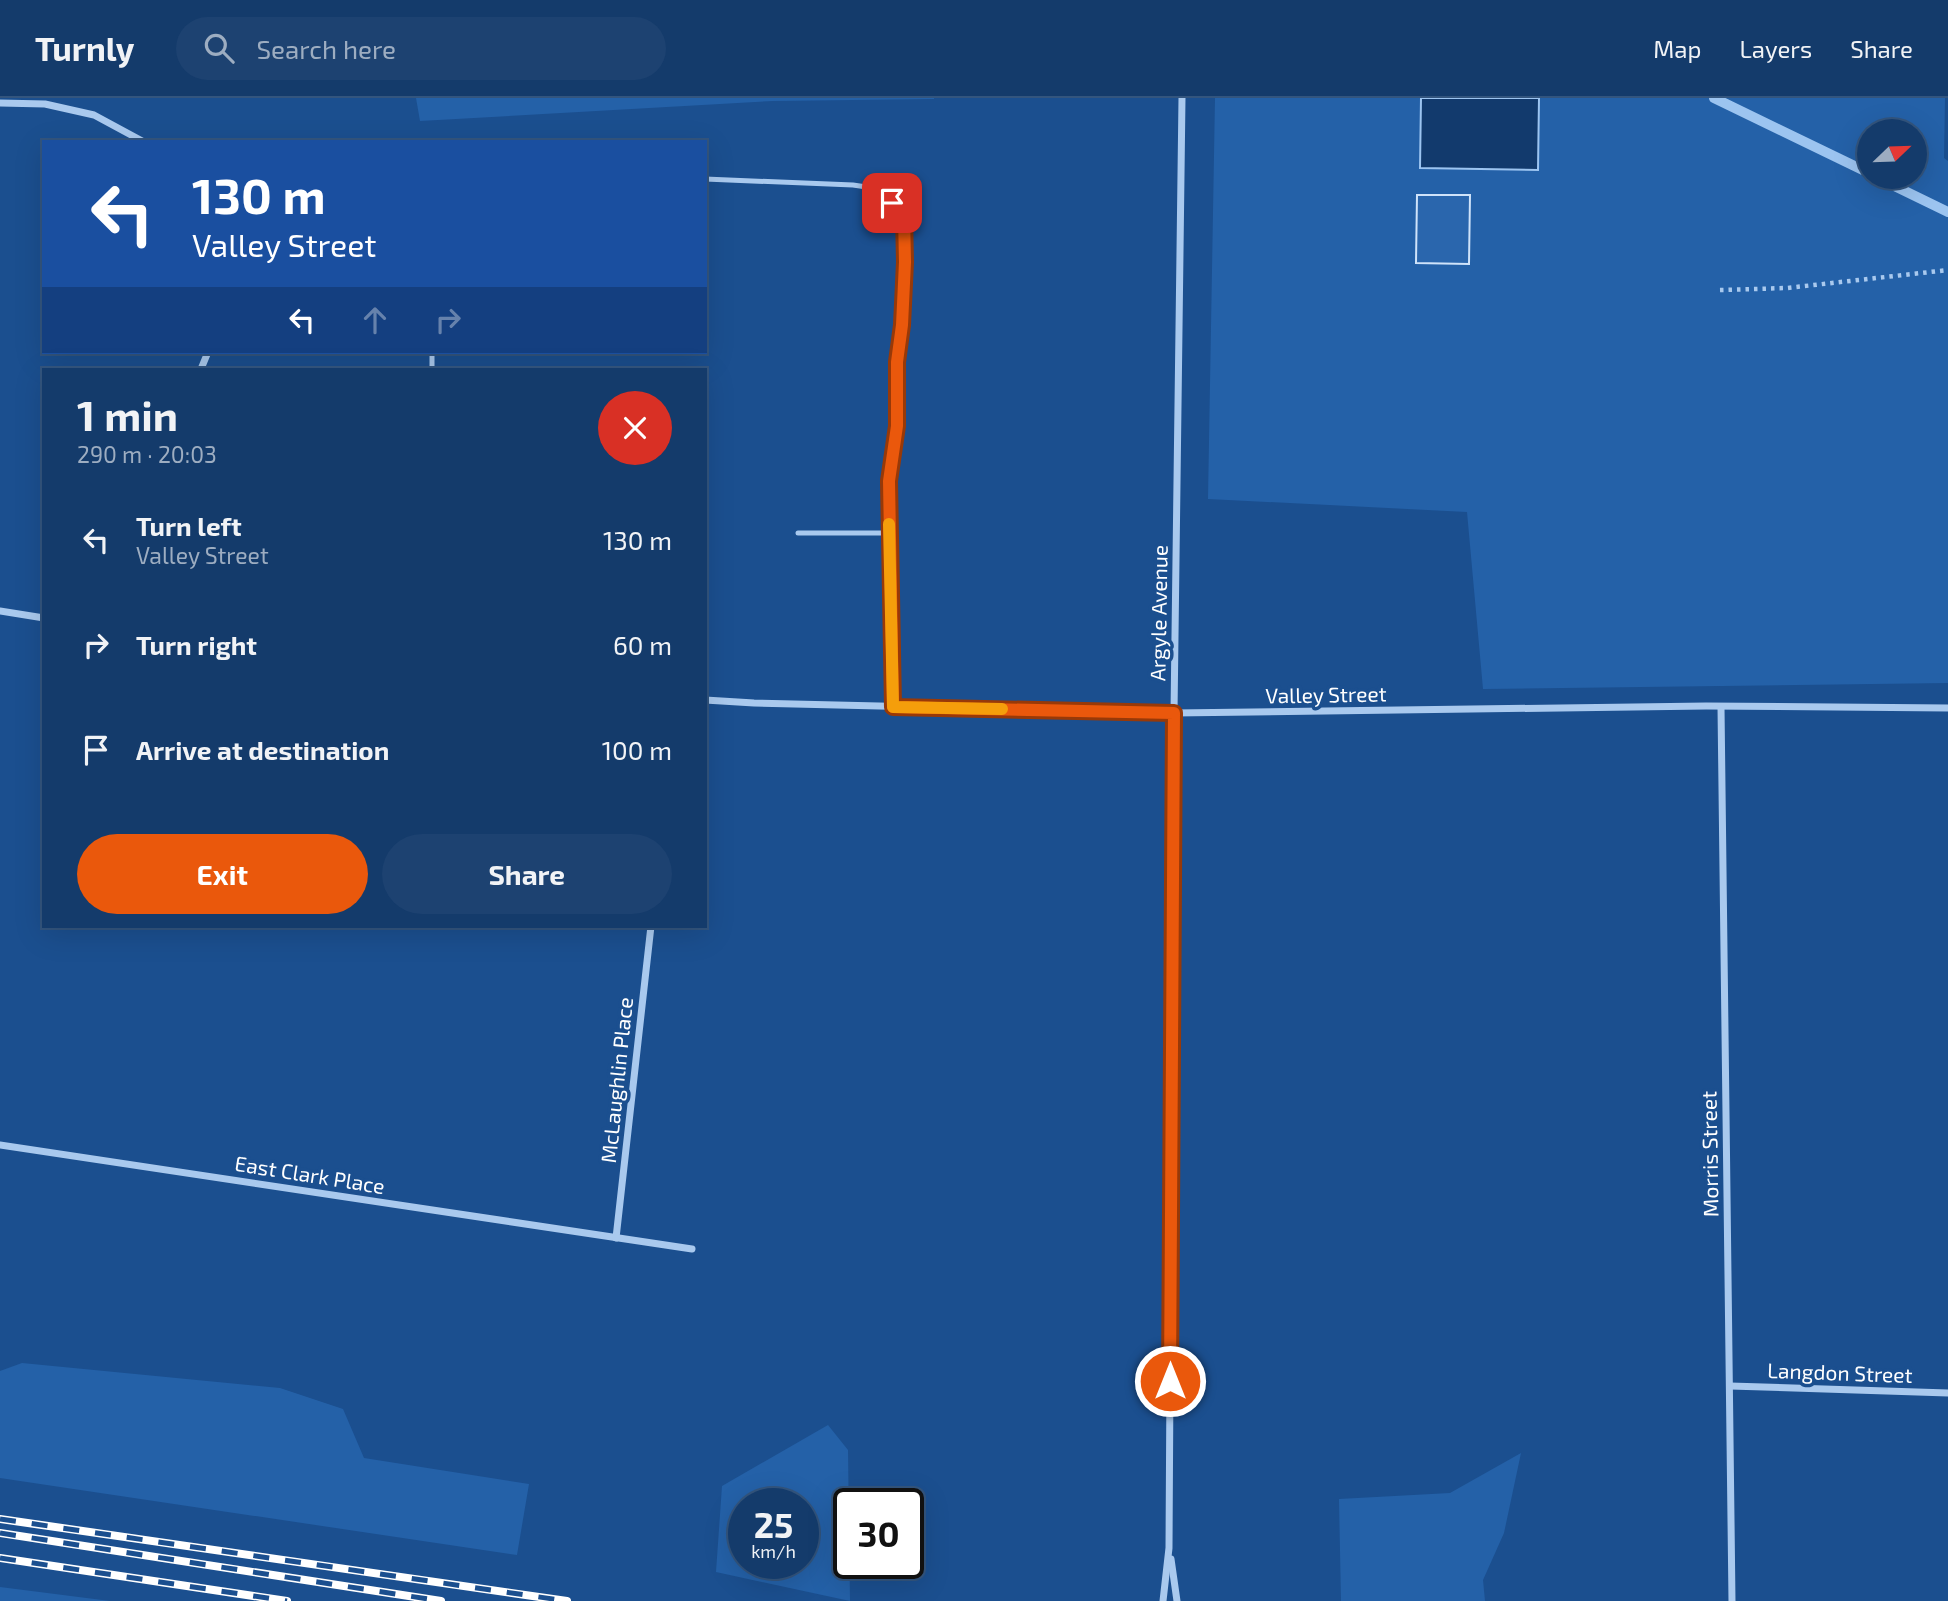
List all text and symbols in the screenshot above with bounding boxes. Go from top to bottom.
search box [176,17,666,80]
text: Turnly [35,28,134,68]
icon: search [200,29,238,67]
text: Search here [256,33,396,64]
text: Map [1653,34,1701,63]
text: Layers [1739,34,1812,63]
text: Share [1850,34,1913,63]
north arrow [1857,119,1927,189]
map controls [1857,119,1927,189]
text: 130 m [192,165,326,224]
icon: left [77,168,168,259]
pin [862,173,922,233]
icon: arrive [873,184,911,222]
text: Valley Street [192,225,377,263]
icon: left [283,301,321,339]
icon: ahead [356,301,394,339]
icon: right [429,301,467,339]
text: 1 min [77,389,178,439]
button: close [598,391,672,465]
text: 290 m · 20:03 [77,440,217,468]
text: Turn left [136,510,242,541]
icon: left [77,521,115,559]
text: 130 m [603,524,672,555]
text: Valley Street [136,541,269,569]
street label: Argyle Avenue [1144,545,1172,681]
icon: right [77,626,115,664]
text: Turn right [136,629,257,660]
text: 60 m [613,629,672,660]
street label: Valley Street [1265,680,1387,708]
icon: arrive [77,731,115,769]
text: Arrive at destination [136,734,389,765]
text: 100 m [602,734,672,765]
button: Exit [77,834,368,914]
button: Share [382,834,672,914]
street label: McLaughlin Place [595,996,637,1164]
street label: Morris Street [1695,1091,1723,1217]
street label: East Clark Place [233,1150,387,1198]
position arrow [1133,1344,1207,1418]
street label: Langdon Street [1767,1357,1913,1387]
speed limit sign: 30 [833,1488,924,1579]
text: 25 [754,1503,793,1545]
text: km/h [751,1540,796,1562]

